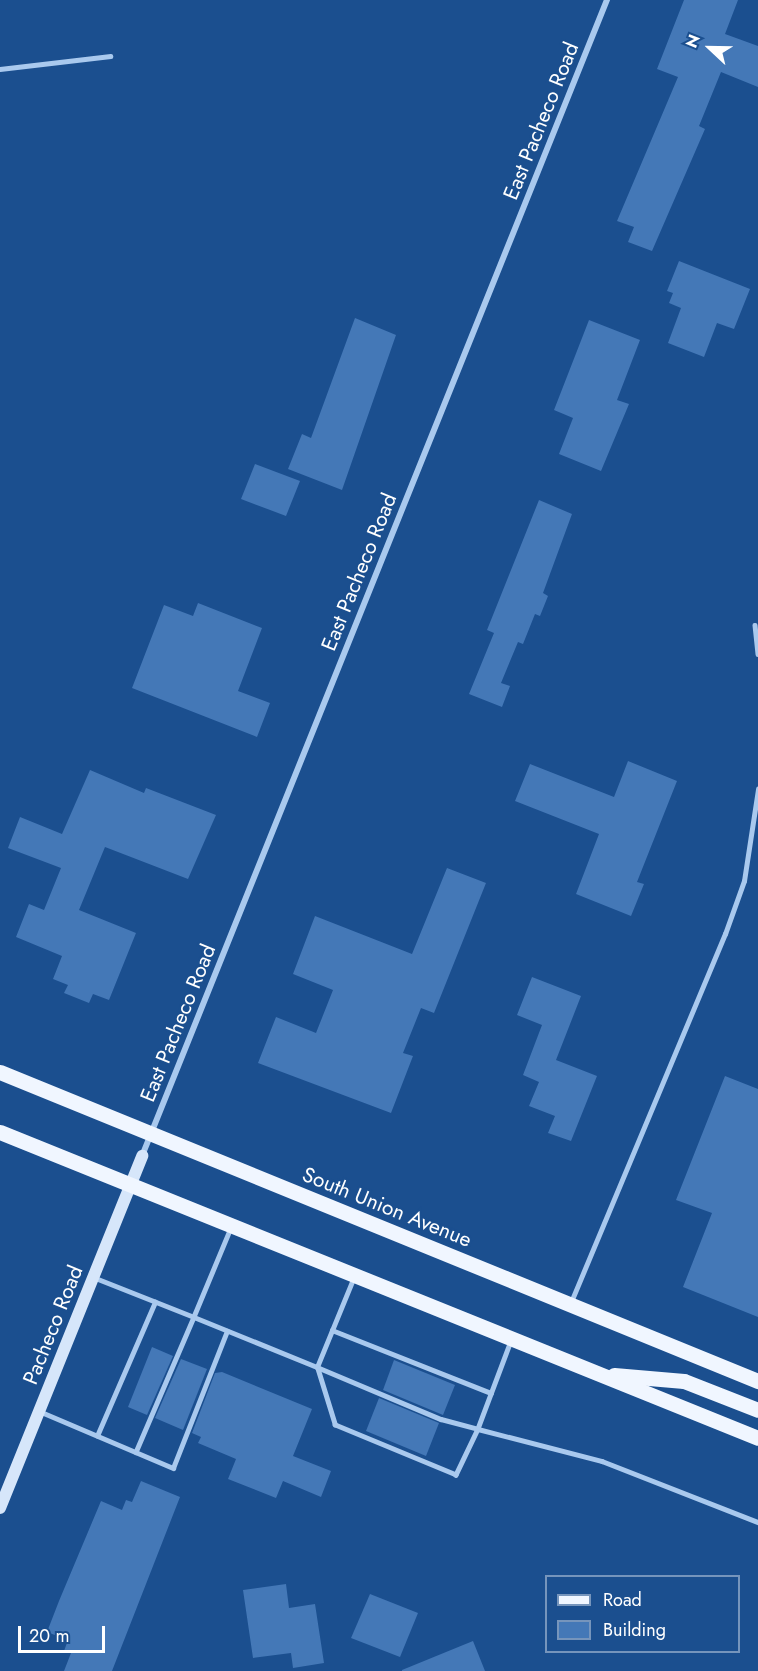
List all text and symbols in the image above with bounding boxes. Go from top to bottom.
north arrow [680,18,740,78]
text: N [680,31,706,51]
street label: East Pacheco Road [498,39,584,203]
street label: East Pacheco Road [316,490,402,654]
street label: East Pacheco Road [135,941,221,1105]
street label: South Union Avenue [299,1162,475,1252]
street label: Pacheco Road [18,1262,88,1388]
legend [545,1575,740,1653]
text: Road [603,1587,642,1613]
scale bar [21,1614,108,1652]
text: Building [603,1617,666,1643]
text: 20 m [29,1623,69,1649]

